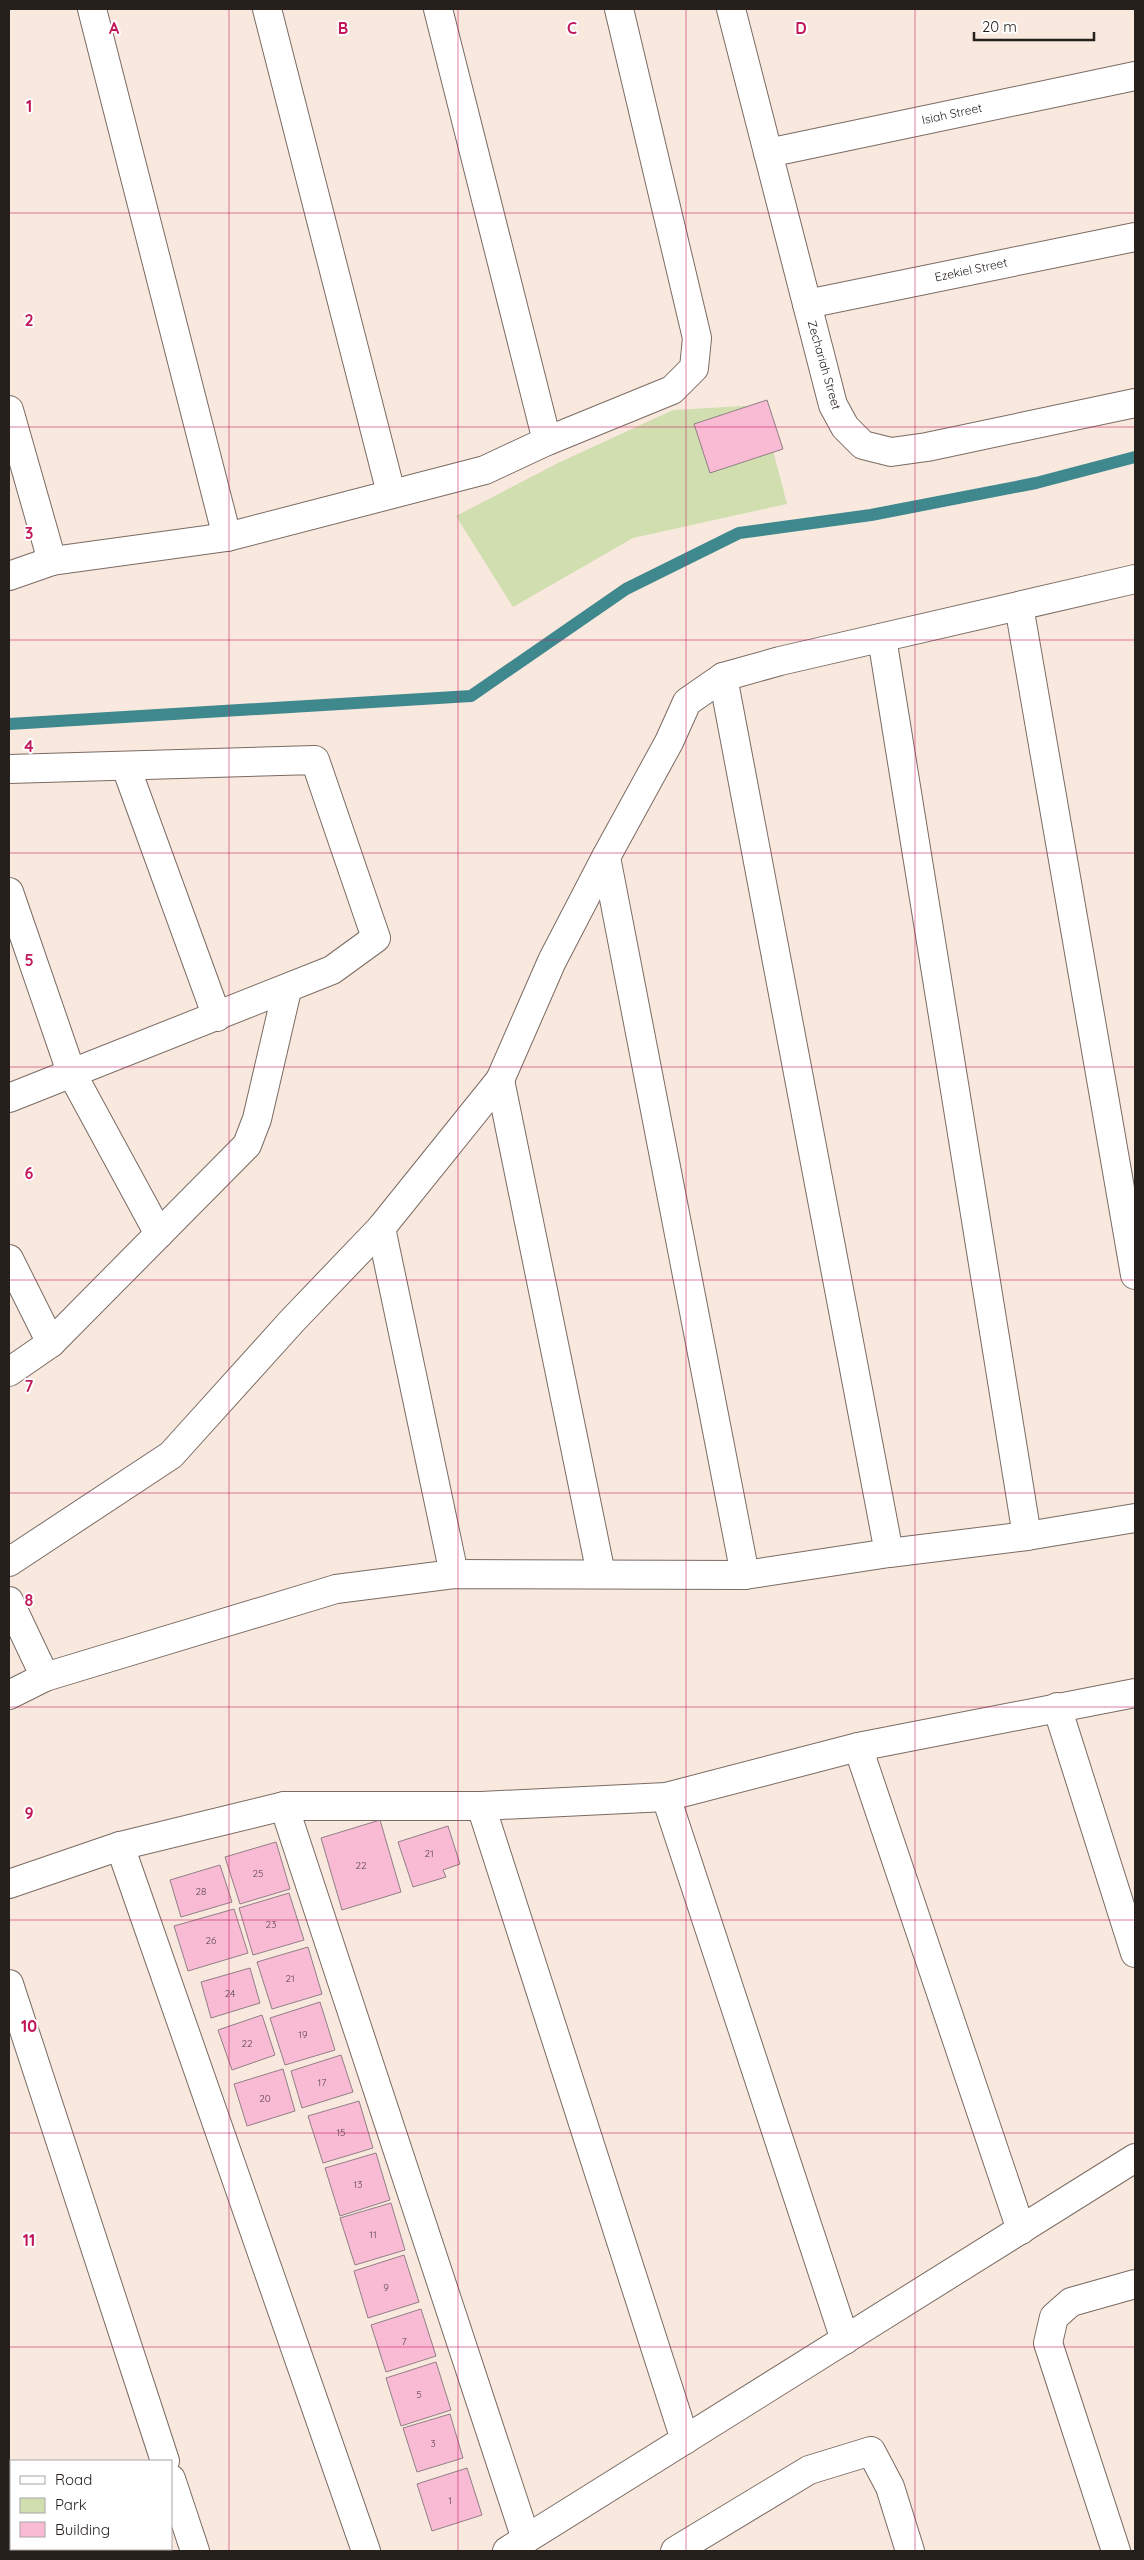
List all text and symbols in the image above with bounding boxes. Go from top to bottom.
scale bar [974,10,1094,42]
text: 20 m [982,17,1017,36]
text: A [109,18,120,38]
text: B [338,18,348,38]
text: C [567,18,577,38]
text: D [795,18,807,38]
text: 1 [26,96,32,116]
street label: Isiah Street [920,100,983,127]
street label: Ezekiel Street [933,254,1009,285]
text: 2 [24,310,34,330]
street label: Zechariah Street [805,319,844,411]
text: 3 [25,523,33,543]
text: 4 [24,736,34,756]
text: 5 [24,950,34,970]
text: 6 [25,1163,34,1183]
text: 7 [25,1376,34,1396]
text: 8 [25,1590,34,1610]
text: 9 [24,1803,34,1823]
house number: 21 [424,1847,434,1860]
house number: 22 [355,1859,367,1872]
house number: 25 [253,1867,264,1880]
house number: 28 [196,1885,206,1898]
house number: 23 [266,1918,276,1931]
house number: 26 [206,1934,217,1947]
house number: 21 [285,1972,295,1985]
house number: 24 [225,1987,235,2000]
text: 10 [21,2016,37,2036]
house number: 19 [298,2028,308,2041]
house number: 22 [241,2037,253,2050]
house number: 17 [318,2076,326,2089]
house number: 20 [259,2092,271,2105]
house number: 15 [336,2126,346,2139]
house number: 13 [354,2178,362,2191]
house number: 11 [369,2228,377,2241]
text: 11 [23,2230,35,2250]
house number: 9 [383,2281,389,2294]
house number: 7 [401,2335,407,2348]
house number: 5 [416,2388,422,2401]
house number: 3 [430,2437,436,2450]
legend [10,2460,172,2550]
text: Road [55,2470,92,2489]
house number: 1 [448,2494,452,2507]
text: Park [55,2495,87,2514]
text: Building [55,2520,110,2539]

